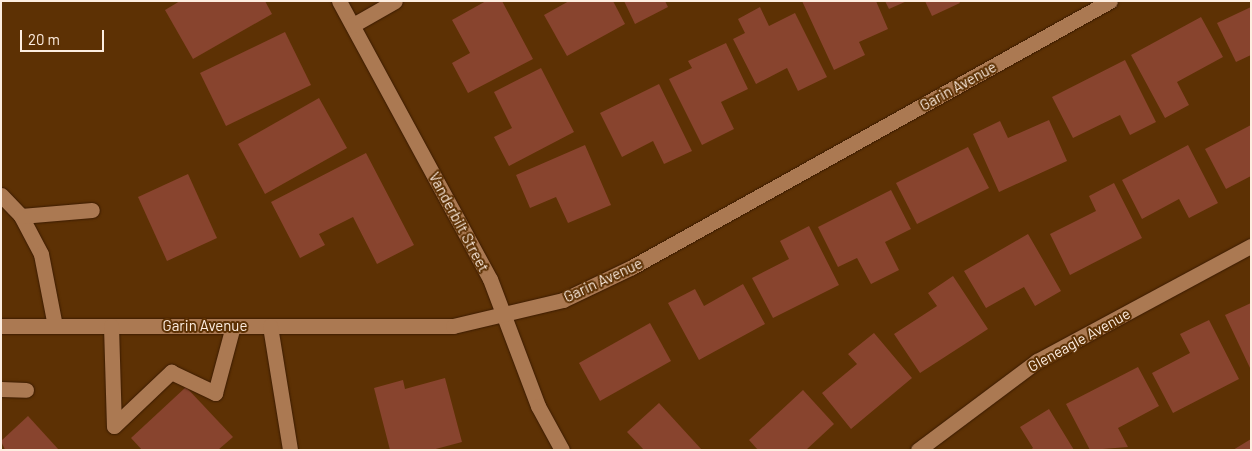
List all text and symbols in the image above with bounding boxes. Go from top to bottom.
scale bar [22,20,106,52]
text: 20 m [28,30,60,48]
street label: Garin Avenue [917,58,999,114]
street label: Vanderbilt Street [425,169,493,275]
street label: Garin Avenue [561,254,645,306]
street label: Gleneagle Avenue [1025,304,1133,376]
street label: Garin Avenue [163,317,247,335]

